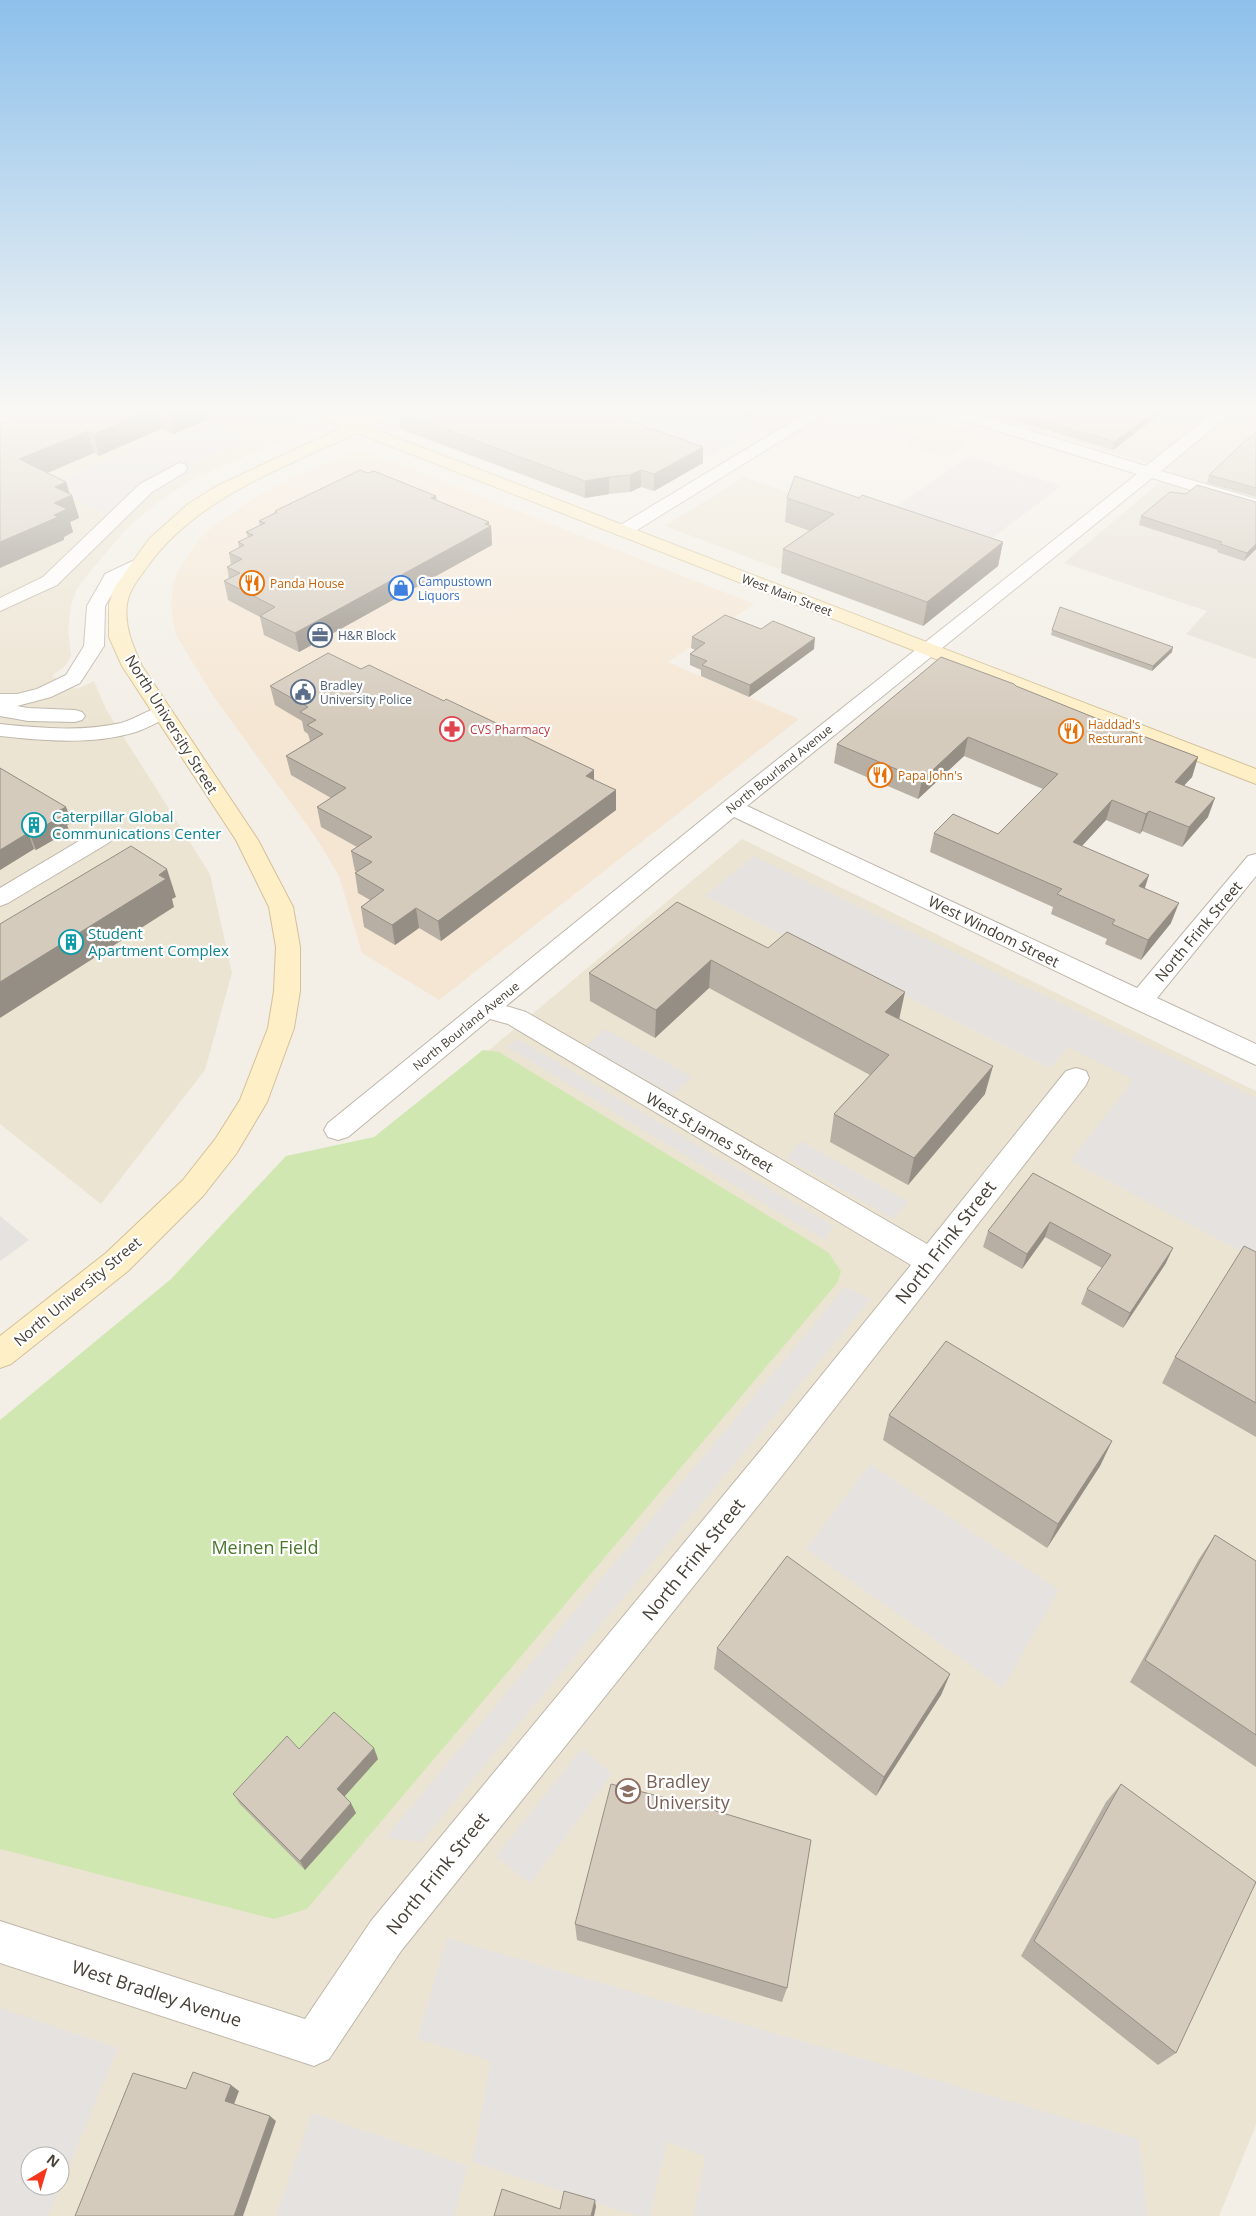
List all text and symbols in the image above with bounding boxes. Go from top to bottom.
restaurant icon: Panda House [239,570,265,596]
street label: West Main Street [739,570,835,620]
place label: Campustown Liquors [418,573,492,604]
place label: Panda House [270,575,345,592]
shop icon: Campustown Liquors [388,575,414,601]
office icon: H&R Block [307,622,333,648]
place label: H&R Block [338,627,397,644]
street label: North University Street [121,651,223,797]
place label: Bradley University Police [320,677,412,708]
public building icon: Bradley University Police [290,679,316,705]
pharmacy icon: CVS Pharmacy [439,716,465,742]
place label: Haddad's Resturant [1088,716,1143,747]
restaurant icon: Haddad's Resturant [1058,718,1084,744]
place label: CVS Pharmacy [470,721,551,738]
street label: North Bourland Avenue [722,721,836,817]
restaurant icon: Papa John's [867,762,893,788]
place label: Papa John's [898,767,963,784]
place label: Caterpillar Global Communications Center [52,806,221,843]
building icon: Caterpillar Global Communications Center [21,812,47,838]
street label: North Frink Street [1150,877,1246,985]
street label: West Windom Street [925,891,1063,971]
place label: Student Apartment Complex [88,923,229,960]
building icon: Student Apartment Complex [58,929,84,955]
street label: North Bourland Avenue [409,978,523,1074]
street label: West St James Street [643,1087,777,1177]
street label: North Frink Street [889,1175,1001,1309]
street label: North University Street [9,1232,145,1350]
street label: North Frink Street [636,1493,750,1625]
park label: Meinen Field [211,1535,319,1559]
place label: Bradley University [646,1769,731,1814]
school or university icon: Bradley University [615,1778,641,1804]
street label: North Frink Street [380,1807,494,1939]
street label: West Bradley Avenue [69,1954,245,2032]
north arrow [20,2146,70,2196]
text: N [43,2149,64,2171]

